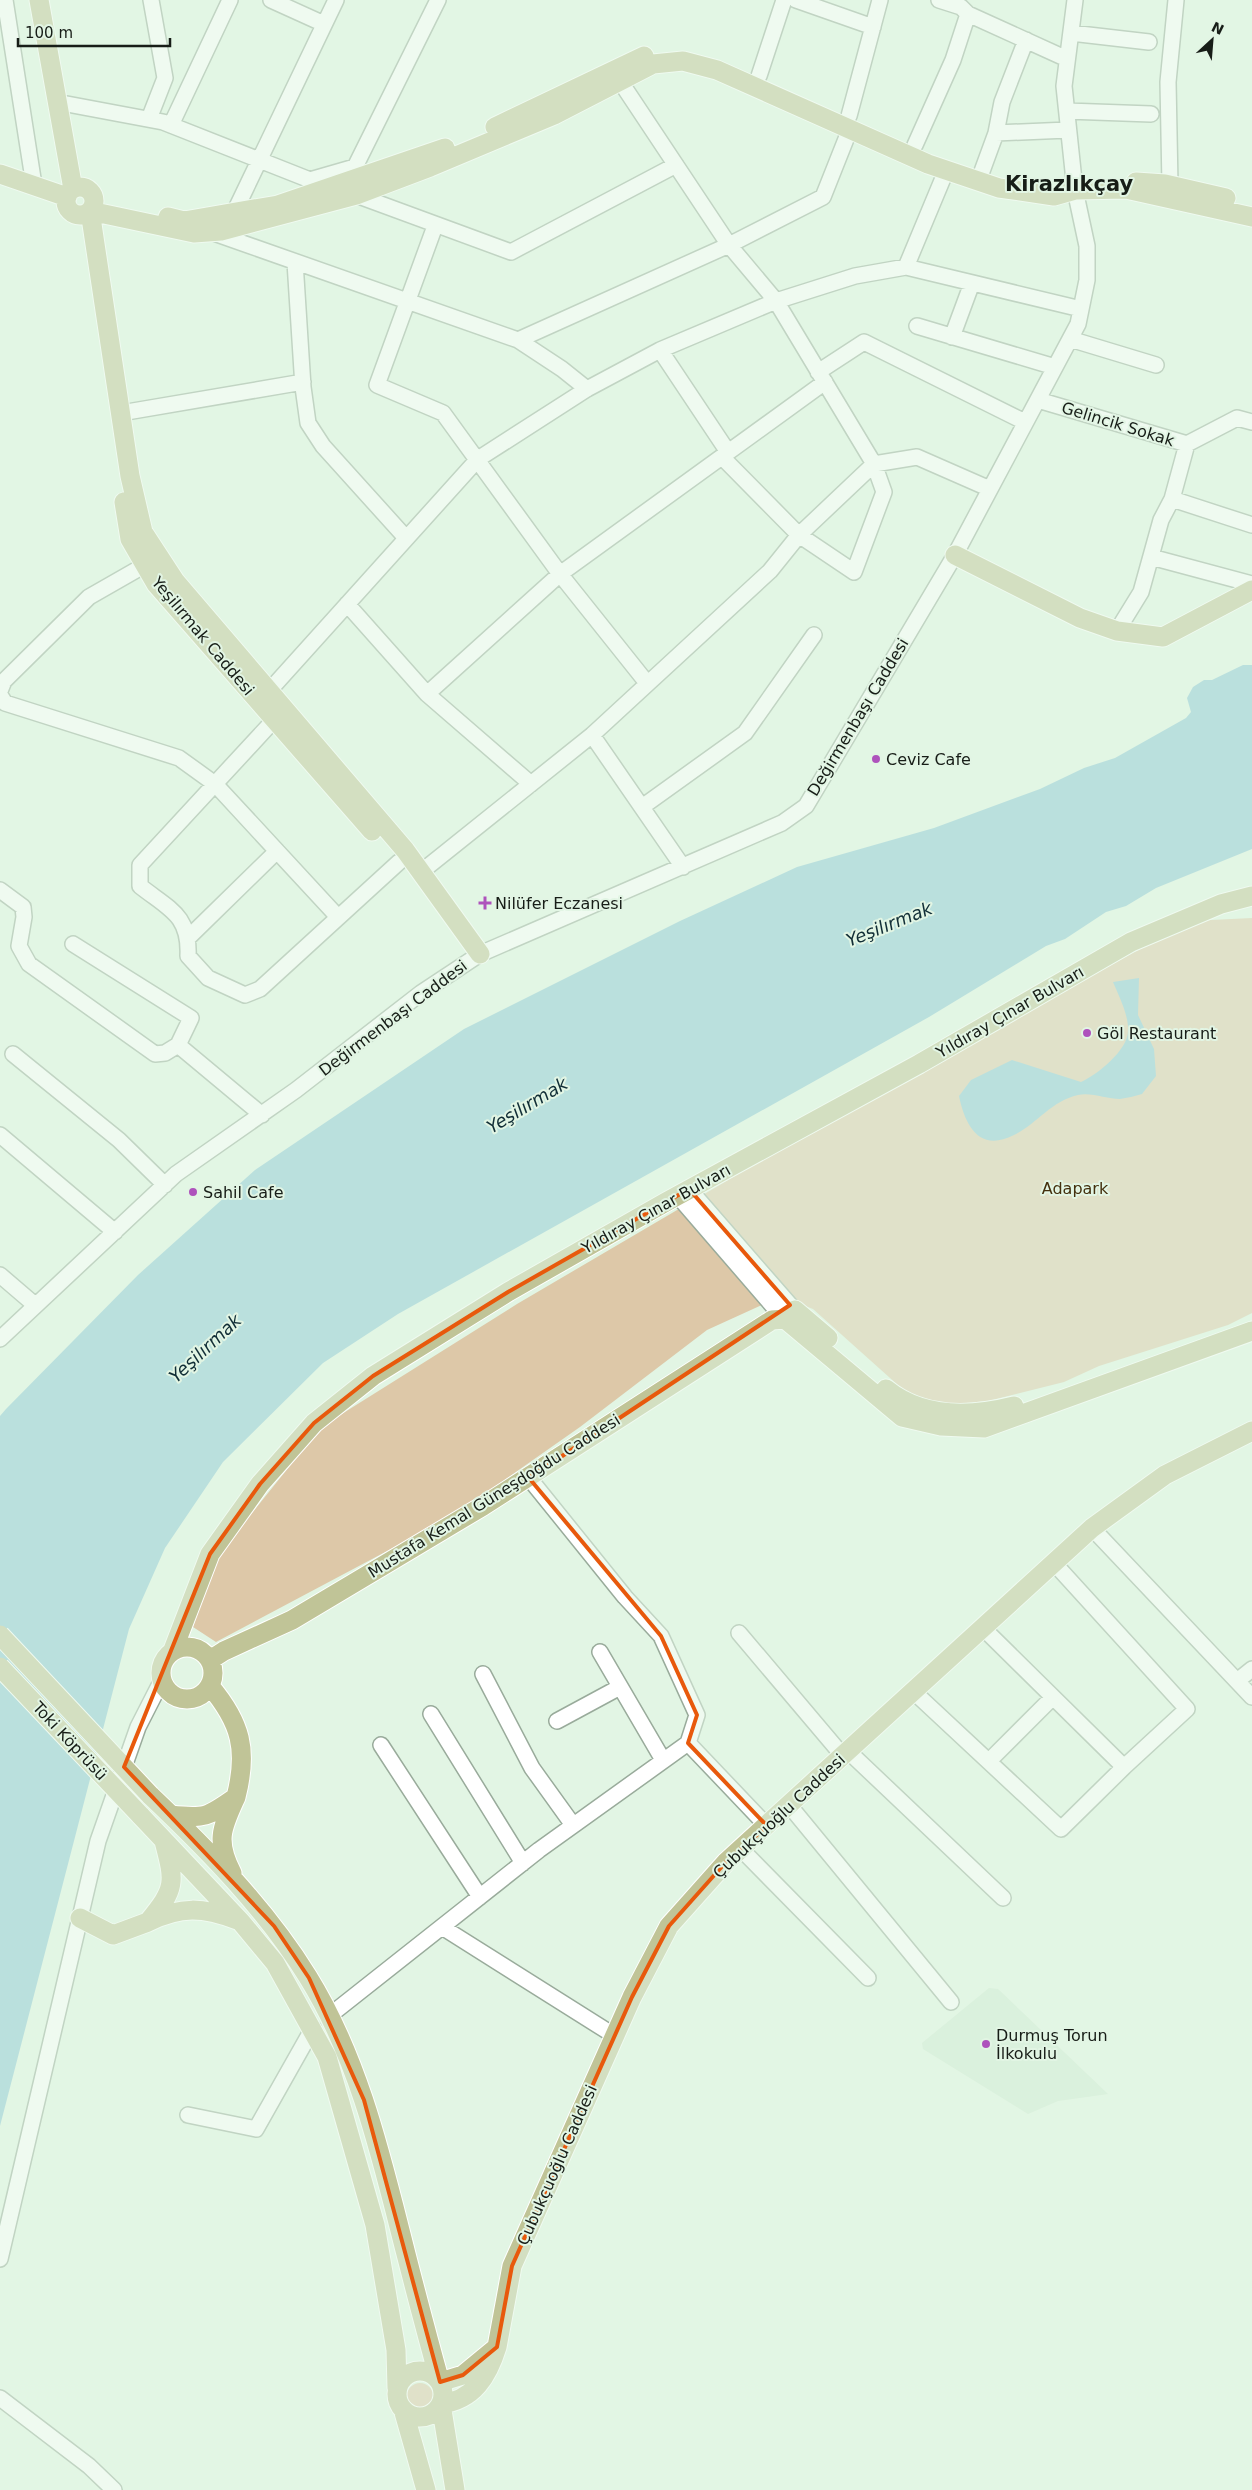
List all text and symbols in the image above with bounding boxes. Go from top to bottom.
scale bar [18,15,170,47]
north arrow [1187,15,1237,65]
text: N [1209,19,1226,38]
text: 100 m [25,24,73,42]
district label: Kirazlıkçay [1005,172,1133,196]
street label: Gelincik Sokak [1059,398,1177,450]
street label: Yeşilırmak Caddesi [147,572,258,699]
street label: Değirmenbaşı Caddesi [803,635,913,799]
place label: Ceviz Cafe [886,750,971,769]
marker: Ceviz Cafe [870,753,882,765]
place label: Nilüfer Eczanesi [495,894,623,913]
marker: Nilüfer Eczanesi [479,897,491,909]
water label: Yeşilırmak [843,897,937,951]
street label: Değirmenbaşı Caddesi [315,956,471,1080]
street label: Yıldıray Çınar Bulvarı [932,962,1087,1063]
place label: Göl Restaurant [1097,1024,1216,1043]
marker: Göl Restaurant [1081,1027,1093,1039]
water label: Yeşilırmak [483,1072,573,1137]
street label: Yıldıray Çınar Bulvarı [577,1160,734,1258]
park label: Adapark [1042,1179,1109,1198]
place label: Sahil Cafe [203,1183,284,1202]
marker: Sahil Cafe [187,1186,199,1198]
water label: Yeşilırmak [165,1308,247,1387]
street label: Mustafa Kemal Güneşdoğdu Caddesi [364,1410,624,1582]
street label: Toki Köprüsü [28,1697,111,1784]
street label: Çubukçuoğlu Caddesi [709,1750,849,1882]
place label: Durmuş Torun İlkokulu [996,2026,1108,2063]
marker: Durmuş Torun İlkokulu [980,2038,992,2050]
street label: Çubukçuoğlu Caddesi [513,2082,601,2248]

